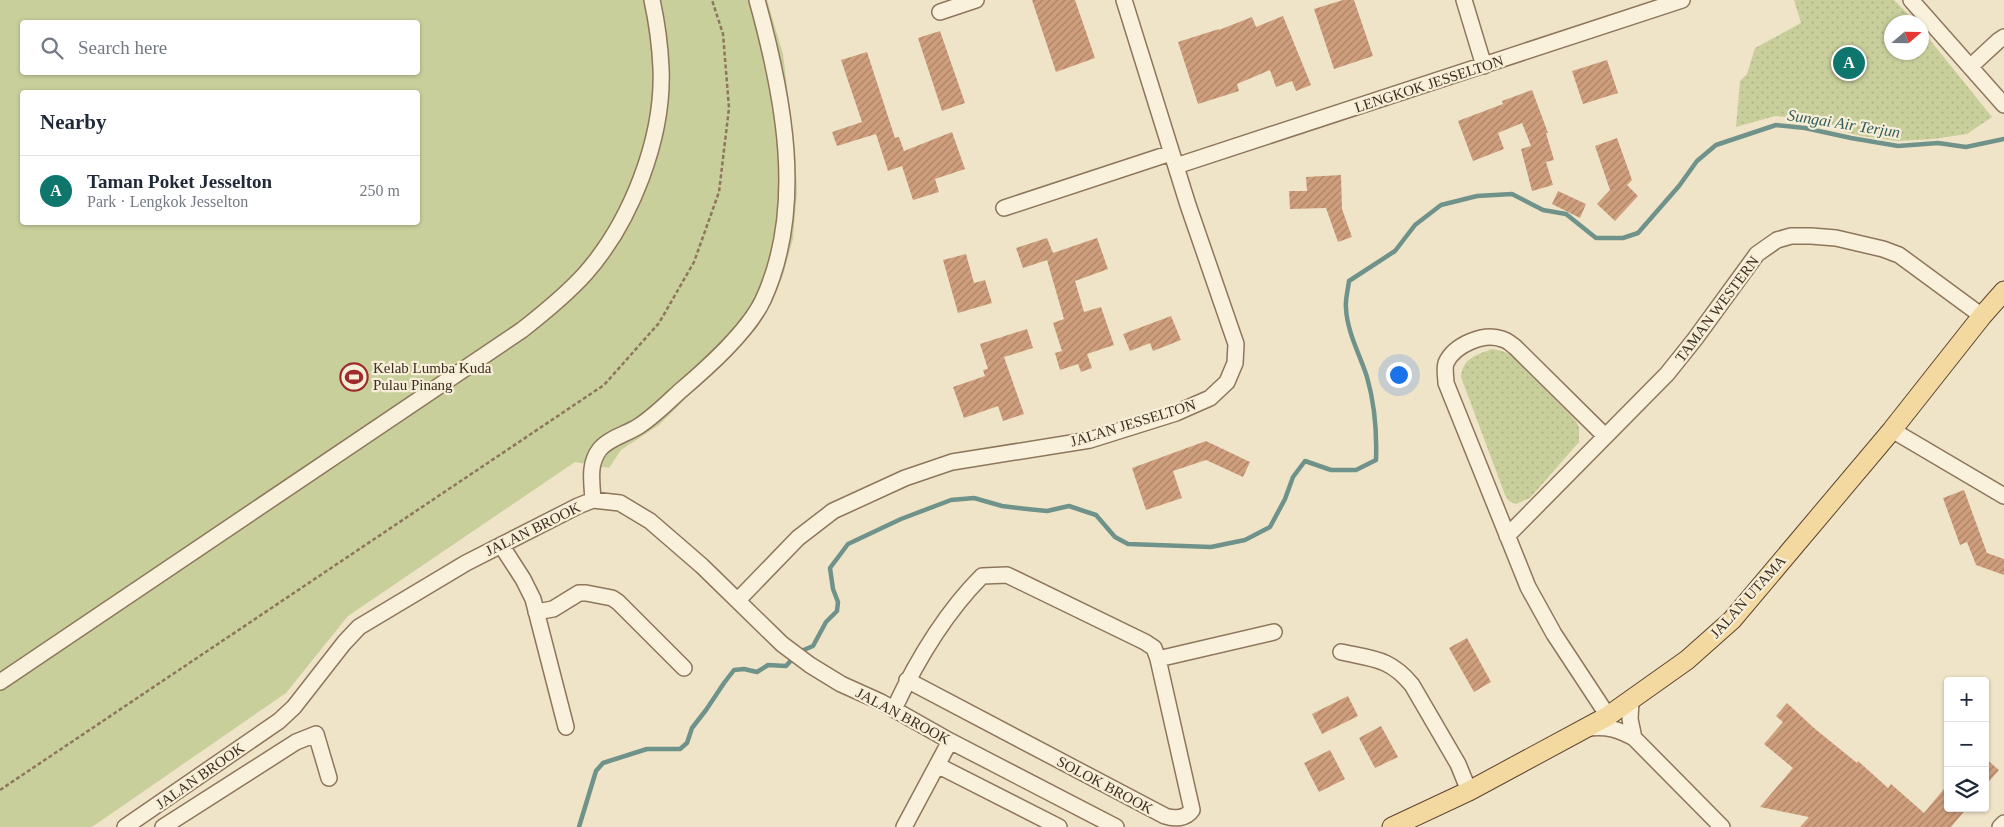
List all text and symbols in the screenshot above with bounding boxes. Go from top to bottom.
north arrow [1884,15,1929,60]
search box [20,20,420,75]
icon: search [38,34,66,62]
text: Search here [78,37,167,58]
pin: A [1833,44,1865,82]
street label: LENGKOK JESSELTON [1353,52,1506,116]
water label: Sungai Air Terjun [1786,106,1901,142]
text: Nearby [40,110,107,134]
text: Taman Poket Jesselton [87,171,272,192]
text: A [50,182,62,199]
text: 250 m [360,182,400,199]
text: Park · Lengkok Jesselton [87,193,248,210]
street label: TAMAN WESTERN [1672,253,1762,365]
place label: Kelab Lumba Kuda Pulau Pinang [373,360,492,393]
sports icon: Kelab Lumba Kuda Pulau Pinang [339,362,369,392]
your location [1386,362,1412,388]
street label: JALAN JESSELTON [1068,396,1198,450]
street label: JALAN BROOK [483,499,583,559]
street label: JALAN UTAMA [1707,552,1789,641]
map controls [1944,677,1989,812]
button: + [1944,677,1989,722]
street label: JALAN BROOK [853,685,953,747]
button: − [1944,722,1989,767]
street label: JALAN BROOK [153,740,247,812]
street label: SOLOK BROOK [1054,753,1156,817]
button: layers [1944,767,1989,812]

